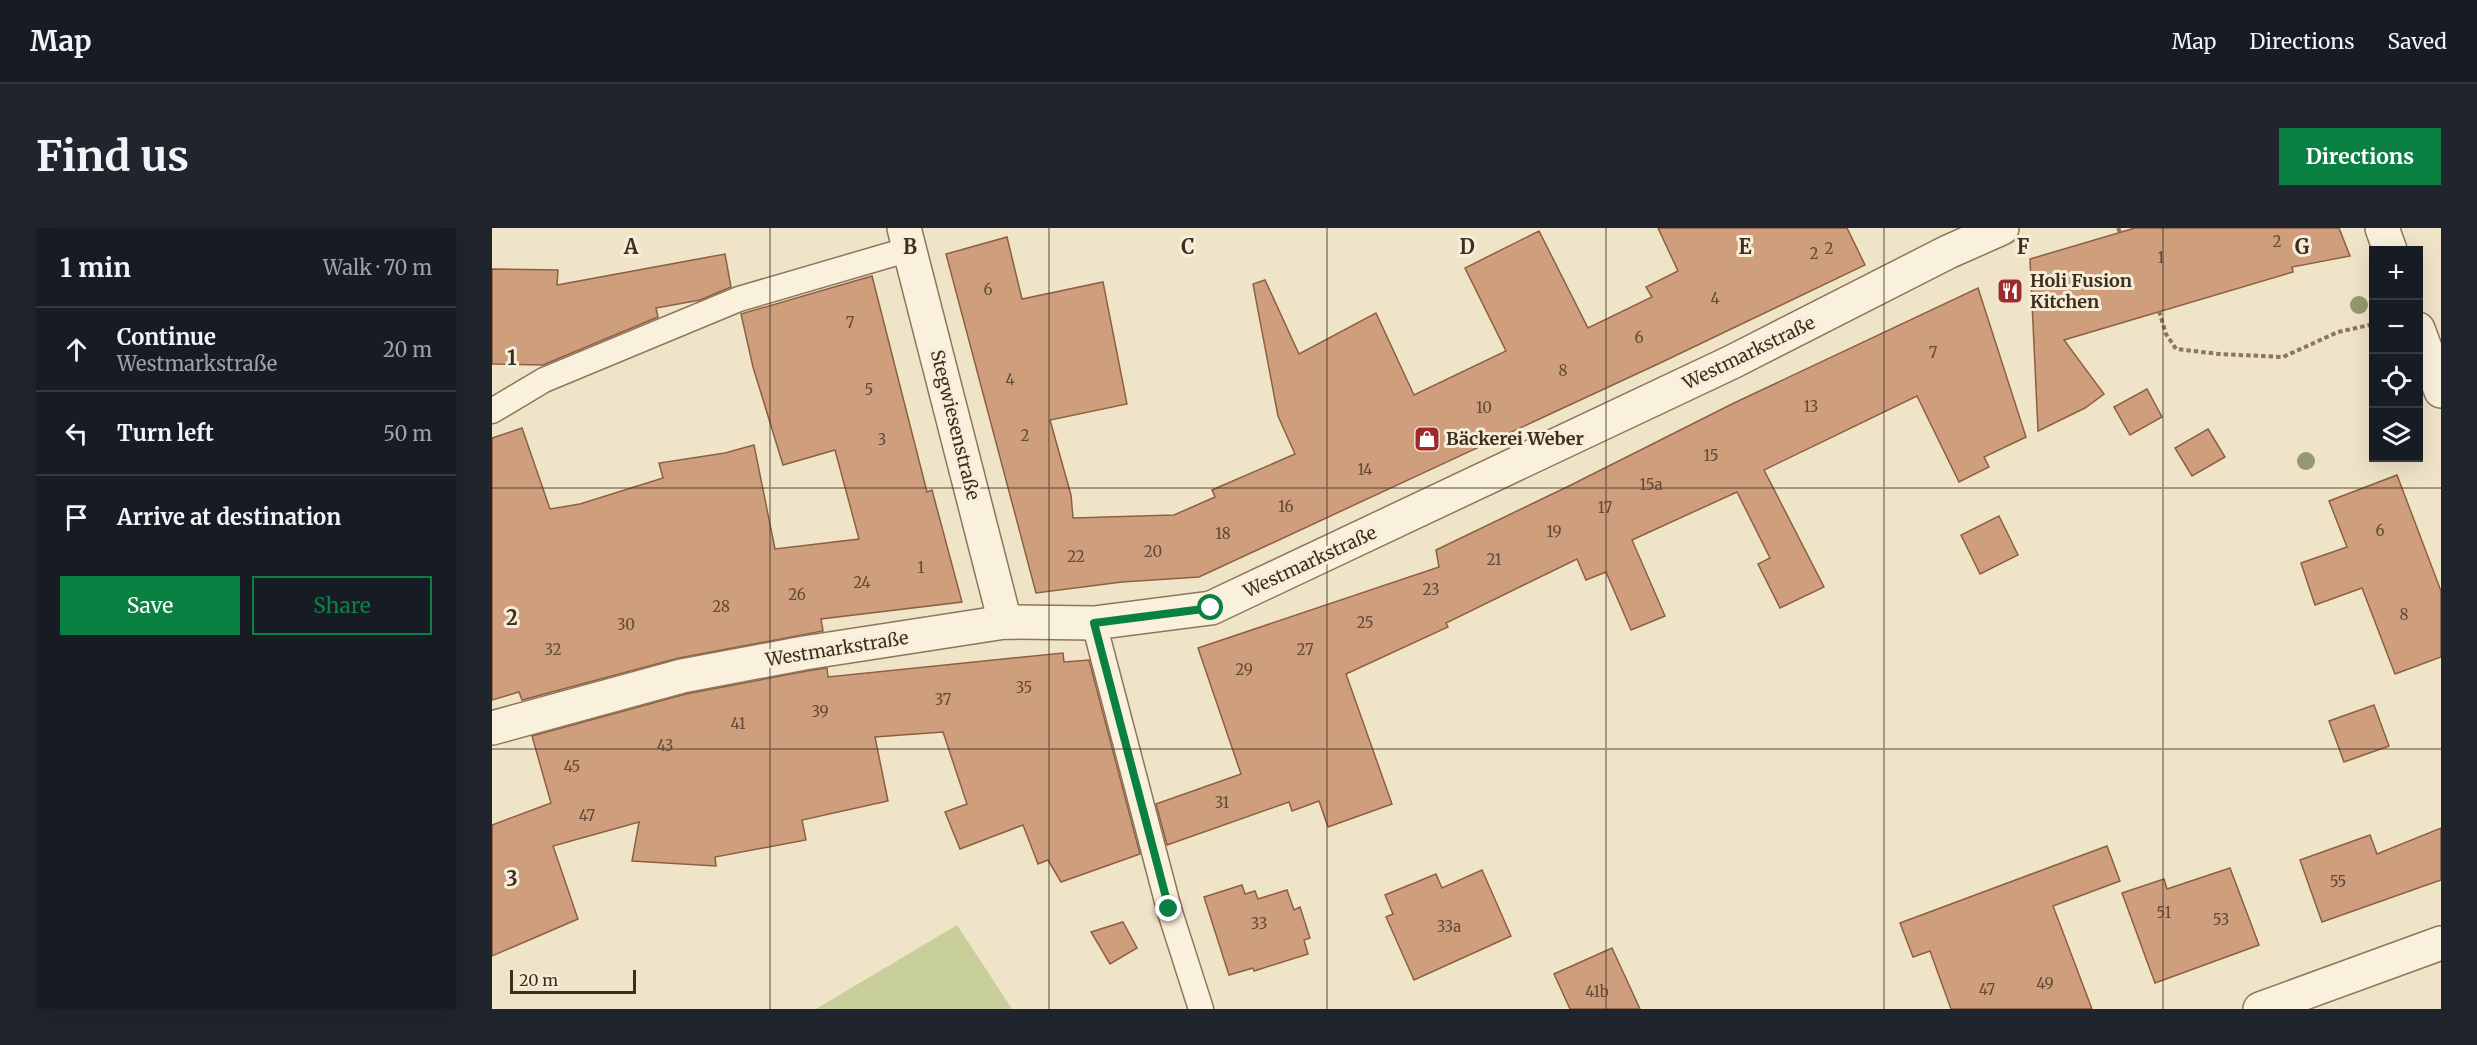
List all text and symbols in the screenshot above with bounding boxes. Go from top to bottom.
text: Map [30,23,92,59]
text: Map [2172,28,2216,55]
text: Directions [2249,28,2354,55]
text: Saved [2387,28,2447,55]
button: Directions [2279,128,2441,185]
text: Find us [36,130,189,182]
house number: 2 [2273,232,2282,251]
text: A [623,234,639,259]
text: B [903,234,917,259]
text: C [1181,234,1195,259]
text: D [1459,234,1475,259]
text: E [1738,234,1752,259]
text: F [2017,234,2030,259]
text: G [2295,234,2310,259]
house number: 2 [1825,239,1834,258]
house number: 2 [1810,244,1819,263]
map controls [2369,246,2423,462]
button: + [2369,246,2423,300]
house number: 1 [2158,248,2165,267]
text: 1 min [60,251,131,284]
text: Walk · 70 m [323,255,432,280]
place label: Holi Fusion Kitchen [2030,269,2132,313]
restaurant icon: Holi Fusion Kitchen [1995,276,2025,306]
house number: 6 [983,280,993,299]
house number: 4 [1710,289,1720,308]
button: − [2369,300,2423,354]
street label: Westmarkstraße [1678,311,1819,395]
house number: 7 [846,313,855,332]
text: Continue [117,323,216,351]
house number: 6 [1634,328,1644,347]
icon: ahead [60,333,93,366]
text: 20 m [383,337,432,362]
house number: 7 [1929,343,1938,362]
text: 1 [507,345,517,370]
street label: Stegwiesenstraße [926,347,985,502]
text: Westmarkstraße [117,351,277,376]
button: locate [2369,354,2423,408]
house number: 8 [1559,361,1568,380]
house number: 4 [1005,370,1015,389]
house number: 5 [865,380,873,399]
house number: 13 [1804,397,1818,416]
house number: 10 [1476,398,1492,417]
button: layers [2369,408,2423,462]
icon: left [60,417,93,450]
text: Turn left [117,419,214,447]
text: 50 m [383,421,432,446]
shop icon: Bäckerei Weber [1412,424,1442,454]
house number: 2 [1021,426,1030,445]
place label: Bäckerei Weber [1446,427,1584,450]
house number: 3 [878,430,886,449]
house number: 15 [1703,446,1719,465]
house number: 14 [1357,460,1373,479]
house number: 15a [1639,475,1663,494]
house number: 16 [1278,497,1294,516]
house number: 17 [1598,498,1613,517]
icon: arrive [60,501,93,534]
text: Arrive at destination [117,503,341,531]
street label: Westmarkstraße [1239,521,1380,603]
house number: 6 [2375,521,2385,540]
house number: 19 [1546,522,1562,541]
house number: 18 [1215,524,1231,543]
house number: 20 [1144,542,1162,561]
house number: 22 [1067,547,1085,566]
house number: 21 [1486,550,1502,569]
house number: 1 [918,558,925,577]
house number: 24 [853,573,871,592]
button: Save [60,576,240,635]
button: Share [252,576,432,635]
house number: 23 [1423,580,1439,599]
house number: 26 [788,585,806,604]
route start [1197,594,1223,620]
house number: 28 [712,597,730,616]
text: 2 [506,605,518,630]
house number: 8 [2400,605,2409,624]
house number: 25 [1356,613,1374,632]
house number: 30 [617,615,635,634]
street label: Westmarkstraße [763,626,910,671]
house number: 32 [544,640,562,659]
house number: 27 [1297,640,1314,659]
house number: 29 [1235,660,1253,679]
house number: 35 [1016,678,1032,697]
house number: 37 [935,690,952,709]
house number: 39 [811,702,829,721]
house number: 41 [731,714,746,733]
house number: 43 [657,736,673,755]
house number: 45 [564,757,580,776]
house number: 31 [1215,793,1230,812]
house number: 47 [579,806,596,825]
text: 3 [506,866,518,891]
house number: 55 [2330,872,2346,891]
route end [1155,895,1181,921]
house number: 51 [2157,903,2172,922]
house number: 53 [2213,910,2229,929]
house number: 33 [1251,914,1267,933]
house number: 33a [1437,917,1461,936]
scale bar [510,967,636,994]
text: 20 m [519,970,558,990]
house number: 49 [2036,974,2054,993]
house number: 47 [1979,980,1996,999]
house number: 41b [1585,982,1609,1001]

